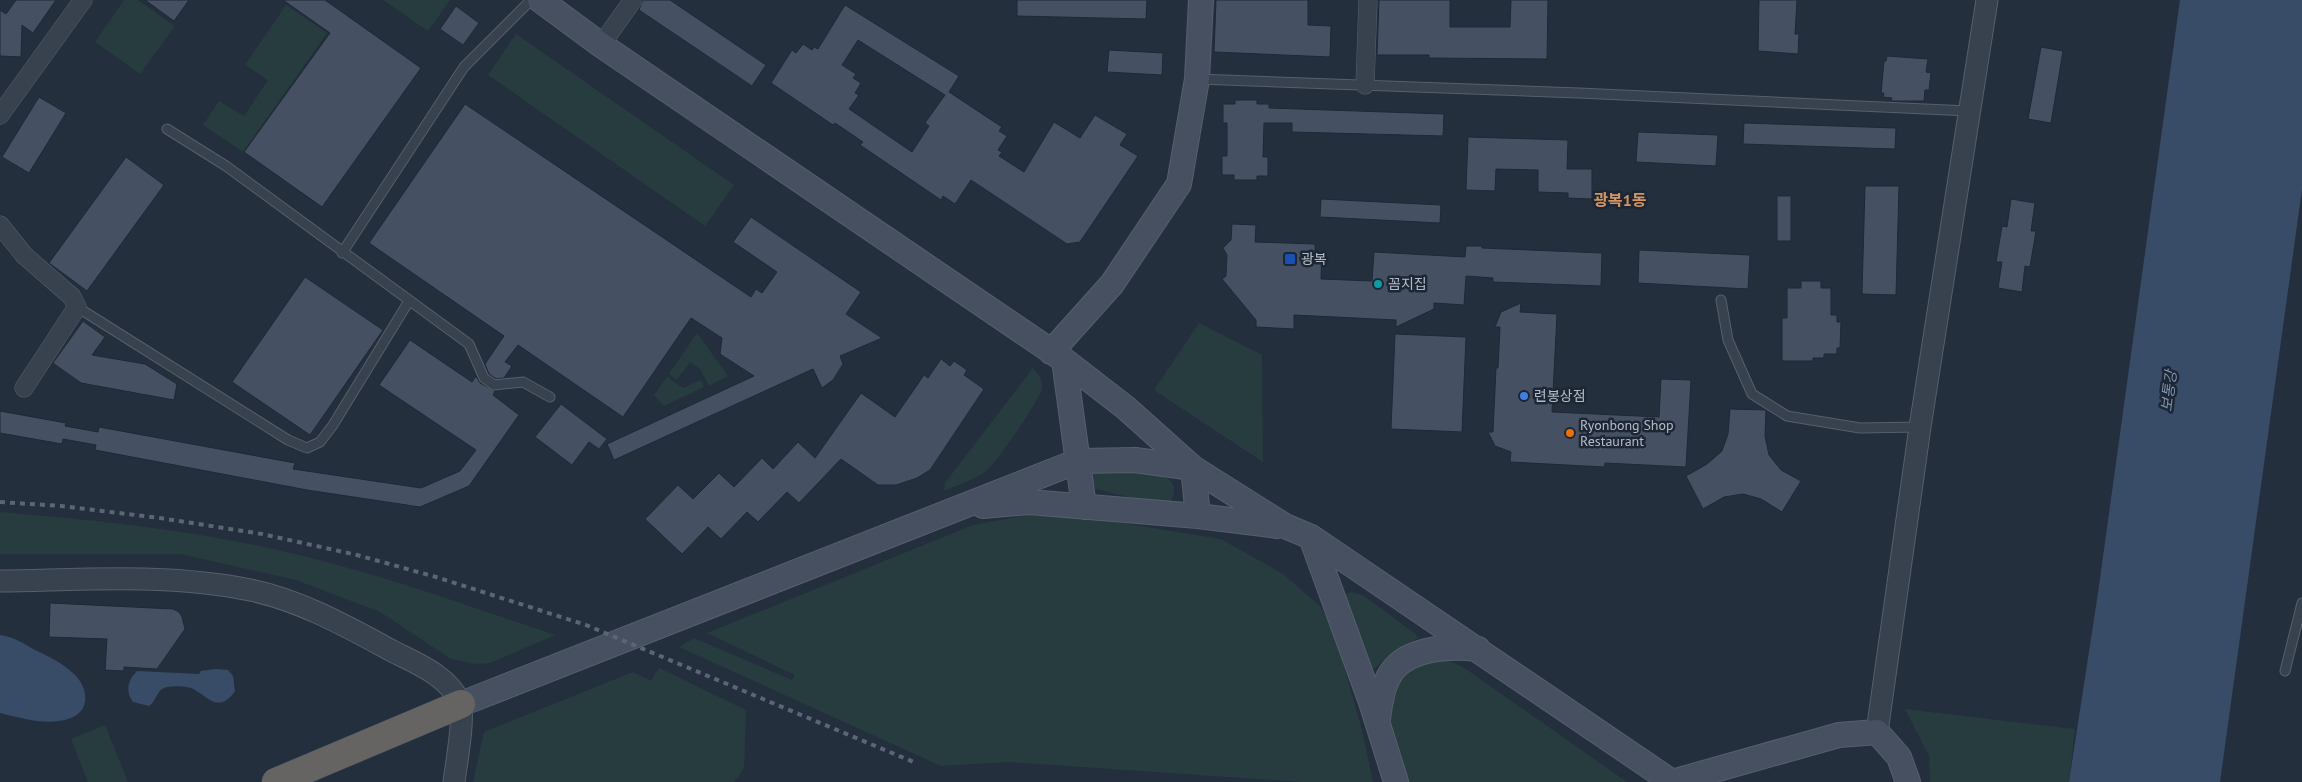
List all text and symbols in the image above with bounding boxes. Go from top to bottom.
district label: 광복1동 [1593,190,1647,210]
place label: 광복 [1301,250,1327,268]
marker: 광복 [1283,252,1297,266]
place label: 꼼지집 [1388,275,1427,293]
marker: 꼼지집 [1372,278,1384,290]
water label: 보통강 [2157,367,2181,413]
place label: 련봉상점 [1534,387,1586,405]
marker: 련봉상점 [1518,390,1530,402]
place label: Ryonbong Shop Restaurant [1580,416,1674,450]
marker: Ryonbong Shop Restaurant [1564,427,1576,439]

